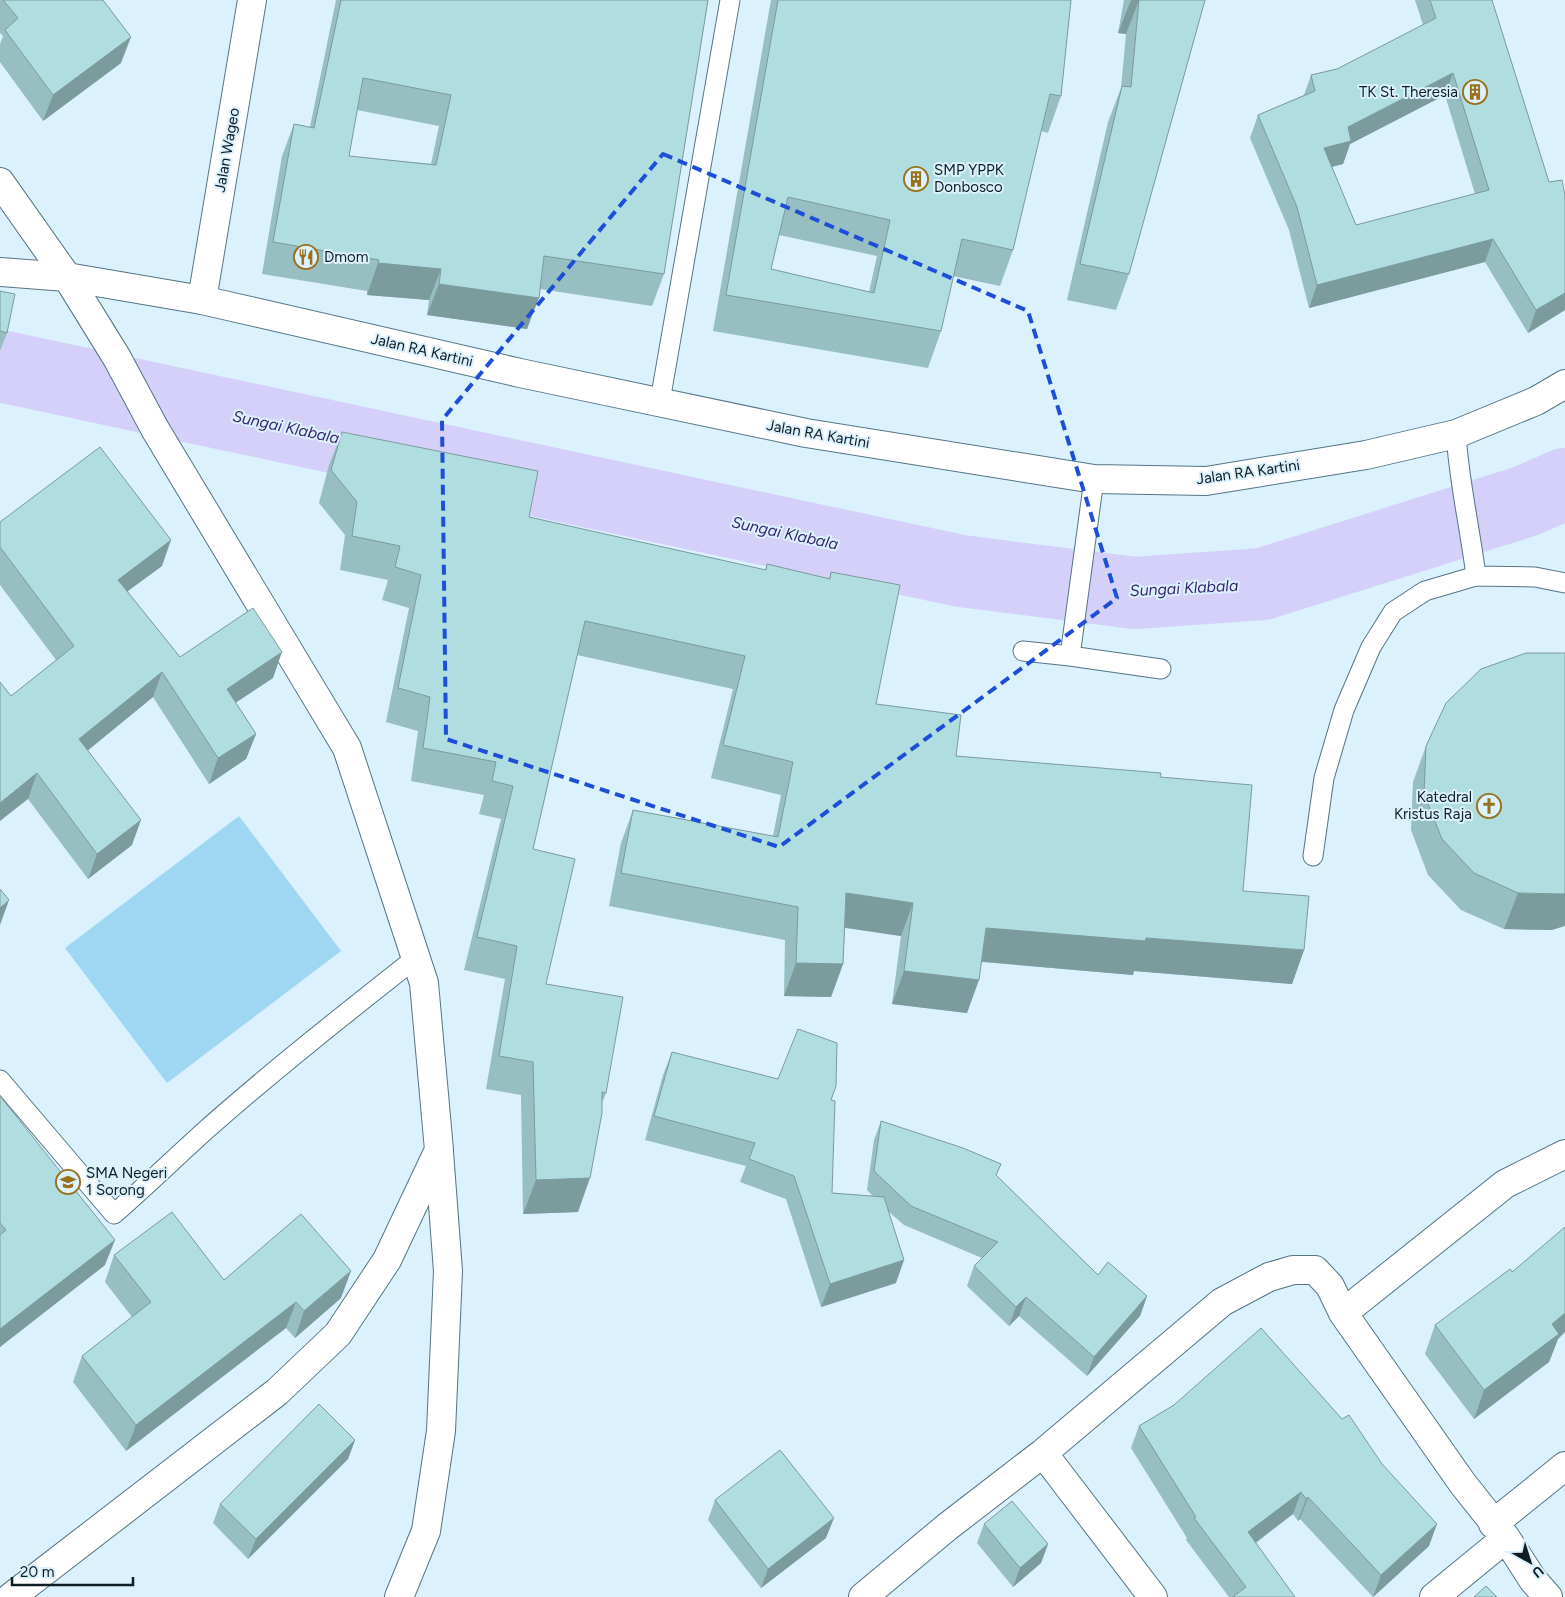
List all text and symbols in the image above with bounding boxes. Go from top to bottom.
building icon: TK St. Theresia [1462,79,1488,105]
place label: TK St. Theresia [1359,83,1458,101]
street label: Jalan Wageo [211,106,243,194]
place label: SMP YPPK Donbosco [934,161,1005,196]
building icon: SMP YPPK Donbosco [903,166,929,192]
restaurant icon: Dmom [293,244,319,270]
place label: Dmom [324,248,369,266]
street label: Jalan RA Kartini [369,329,475,371]
water label: Sungai Klabala [231,406,341,448]
street label: Jalan RA Kartini [765,416,871,452]
street label: Jalan RA Kartini [1195,456,1301,488]
water label: Sungai Klabala [730,512,840,554]
water label: Sungai Klabala [1129,576,1239,600]
place label: Katedral Kristus Raja [1394,788,1472,823]
church icon: Katedral Kristus Raja [1476,793,1502,819]
place label: SMA Negeri 1 Sorong [86,1164,167,1199]
school or university icon: SMA Negeri 1 Sorong [55,1169,81,1195]
north arrow [1505,1537,1555,1587]
scale bar [12,1554,134,1586]
text: U [1529,1562,1547,1581]
text: 20 m [20,1563,54,1581]

